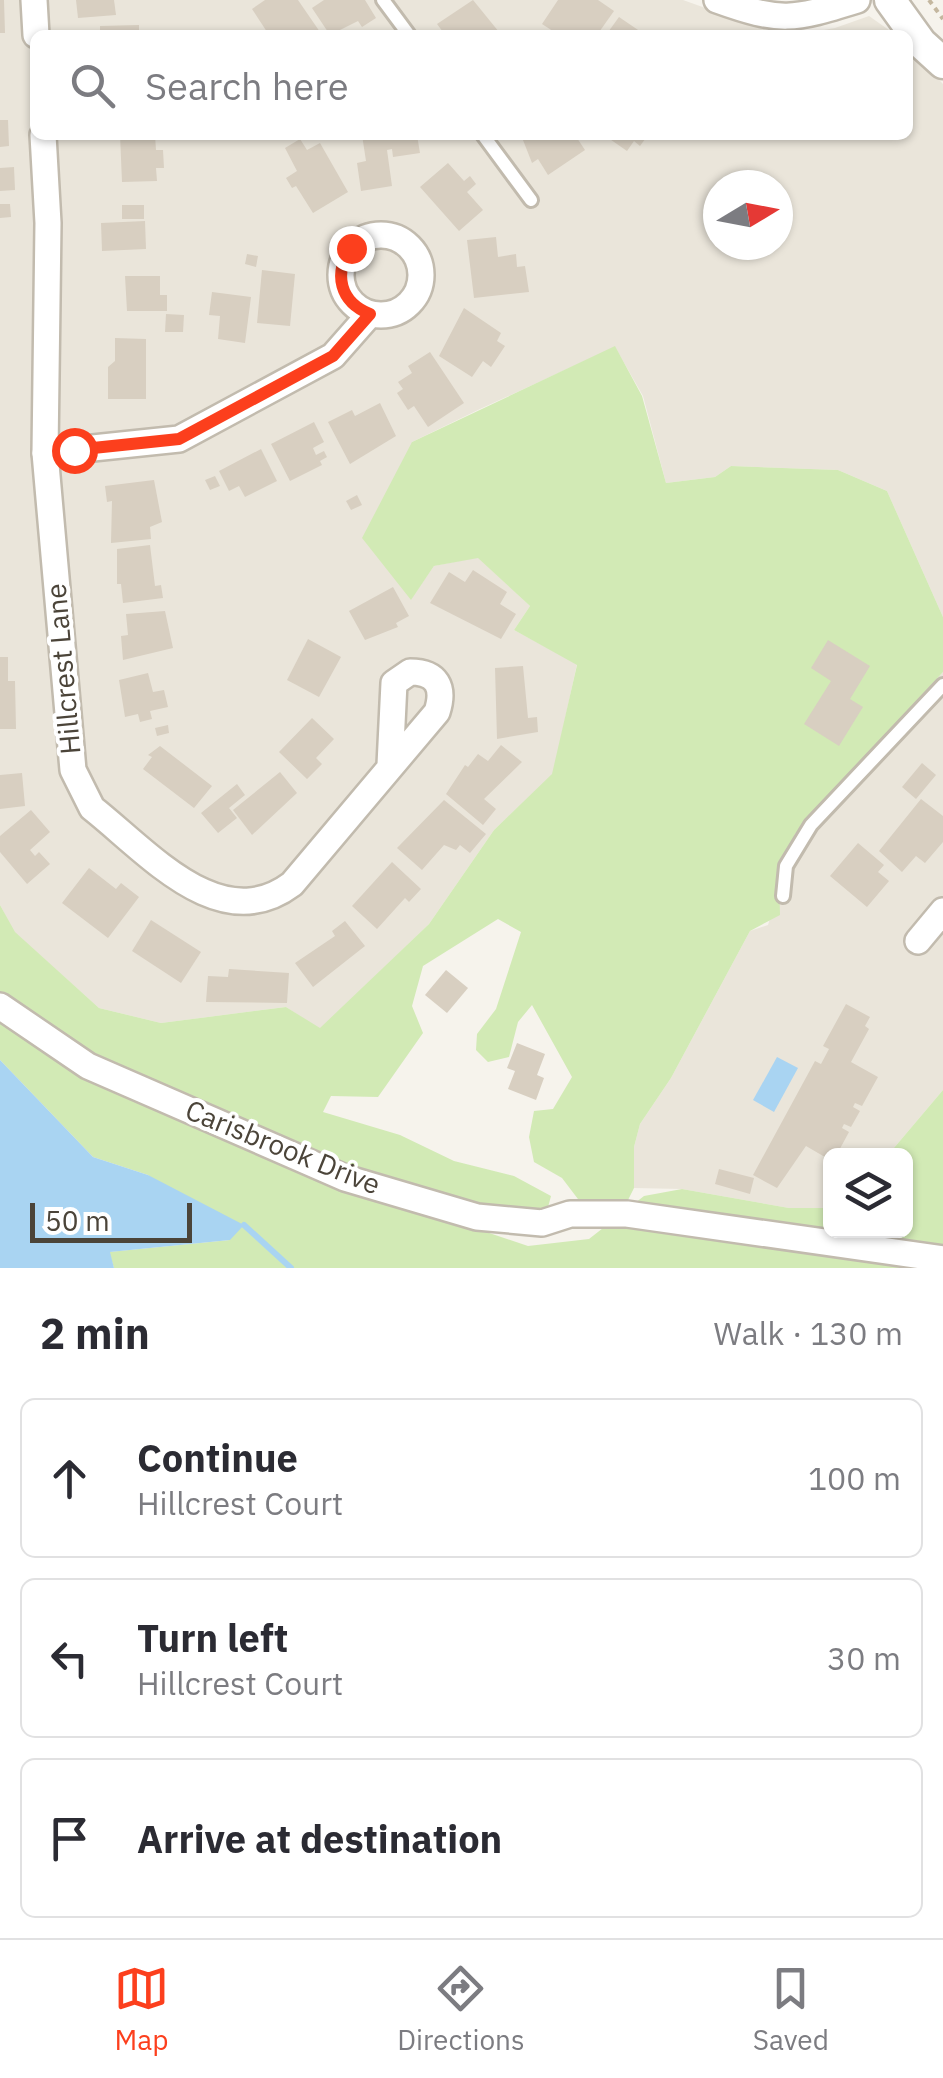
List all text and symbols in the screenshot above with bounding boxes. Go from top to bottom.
search box [30,30,913,140]
icon: search [65,58,120,113]
text: Search here [145,61,349,110]
north arrow [703,170,793,260]
route end [329,226,375,272]
route start [52,428,98,474]
street label: Hillcrest Lane [37,582,88,756]
street label: Carisbrook Drive [180,1091,386,1203]
map controls [823,1148,913,1238]
button: layers [823,1148,913,1238]
scale bar [30,1198,192,1242]
text: 50 m [45,1202,110,1239]
text: 2 min [40,1306,150,1361]
text: Walk · 130 m [714,1312,903,1354]
text: Continue [137,1433,298,1482]
icon: ahead [42,1451,97,1506]
text: 100 m [808,1457,901,1499]
text: Hillcrest Court [137,1482,343,1524]
text: Turn left [137,1613,288,1662]
icon: left [42,1631,97,1686]
text: 30 m [827,1637,901,1679]
text: Hillcrest Court [137,1662,343,1704]
icon: arrive [42,1811,97,1866]
text: Arrive at destination [137,1814,502,1863]
tab: Map [114,1961,169,2058]
tab: Directions [397,1961,525,2058]
tab: Saved [753,1961,829,2058]

